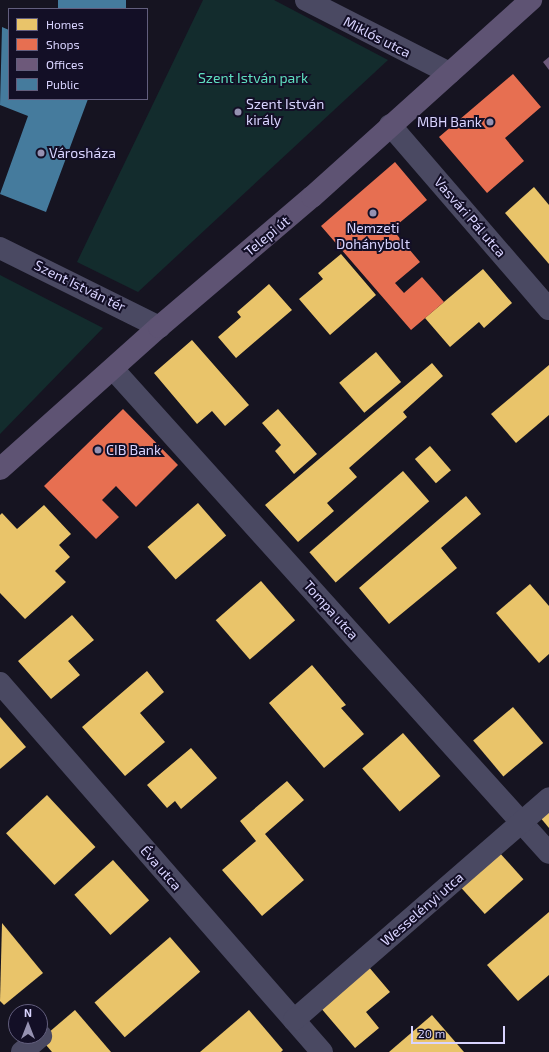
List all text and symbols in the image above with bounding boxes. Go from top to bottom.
legend [8,8,148,100]
street label: Miklós utca [341,13,413,61]
text: Homes [46,17,84,31]
text: Shops [46,37,80,51]
text: Offices [46,57,83,71]
park label: Szent István park [198,70,308,86]
text: Public [46,77,79,91]
place label: Szent István király [246,96,324,128]
marker: Szent István király [233,107,243,117]
place label: MBH Bank [417,114,482,130]
marker: MBH Bank [485,117,495,127]
place label: Városháza [49,145,116,161]
marker: Városháza [36,148,46,158]
street label: Vasvári Pál utca [430,173,510,261]
marker: Nemzeti Dohánybolt [368,208,378,218]
street label: Telepi út [241,212,293,260]
place label: Nemzeti Dohánybolt [336,220,410,252]
street label: Szent István tér [31,257,129,315]
place label: CIB Bank [106,442,161,458]
marker: CIB Bank [93,445,103,455]
street label: Tompa utca [300,577,362,643]
street label: Éva utca [137,842,185,894]
street label: Wesselényi utca [377,869,467,949]
north arrow [8,1004,48,1044]
text: N [24,1006,32,1019]
scale bar [413,1018,507,1044]
text: 20 m [418,1026,445,1040]

